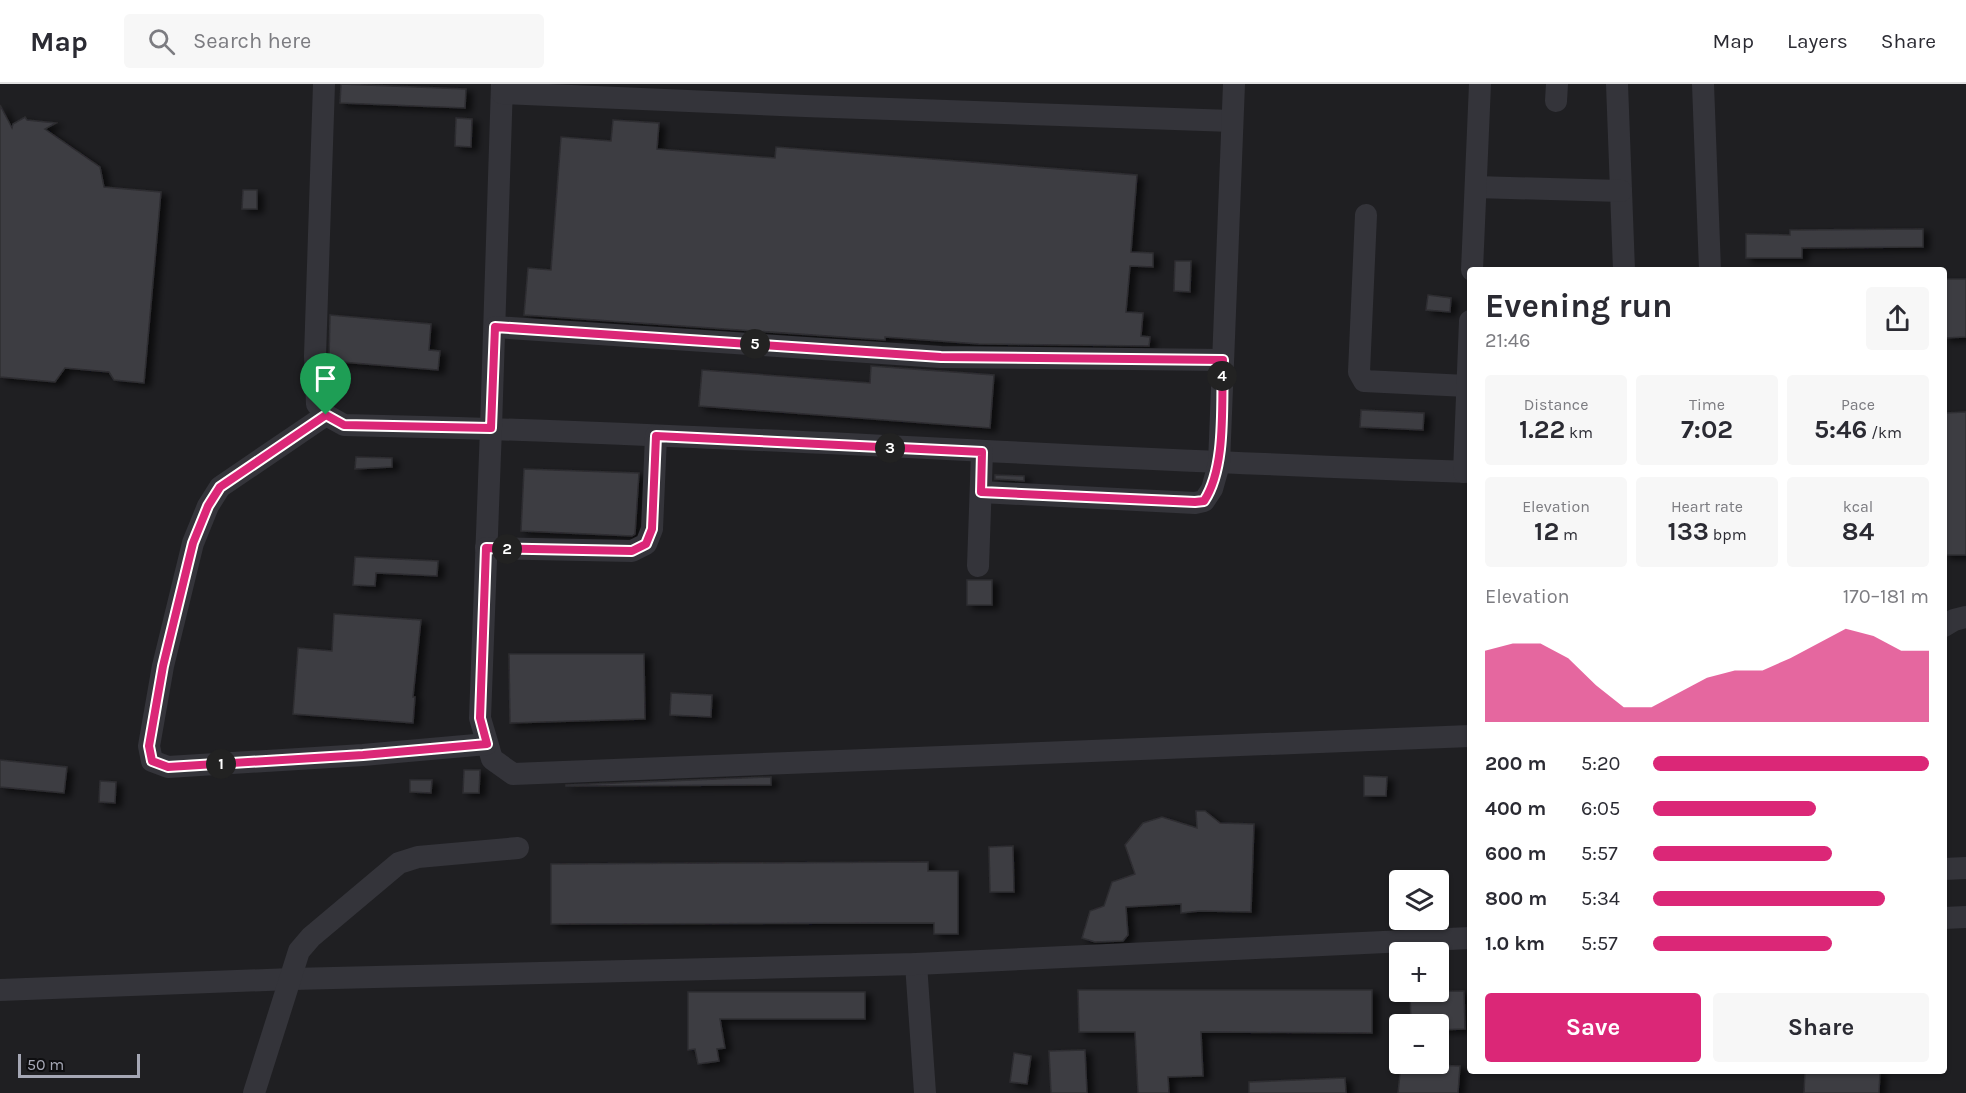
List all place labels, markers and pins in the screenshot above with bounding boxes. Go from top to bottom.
pin: 5 [740,329,770,359]
pin [300,353,351,415]
pin: 4 [1207,361,1237,391]
pin: 3 [875,433,905,463]
pin: 2 [492,534,522,564]
pin: 1 [206,749,236,779]

